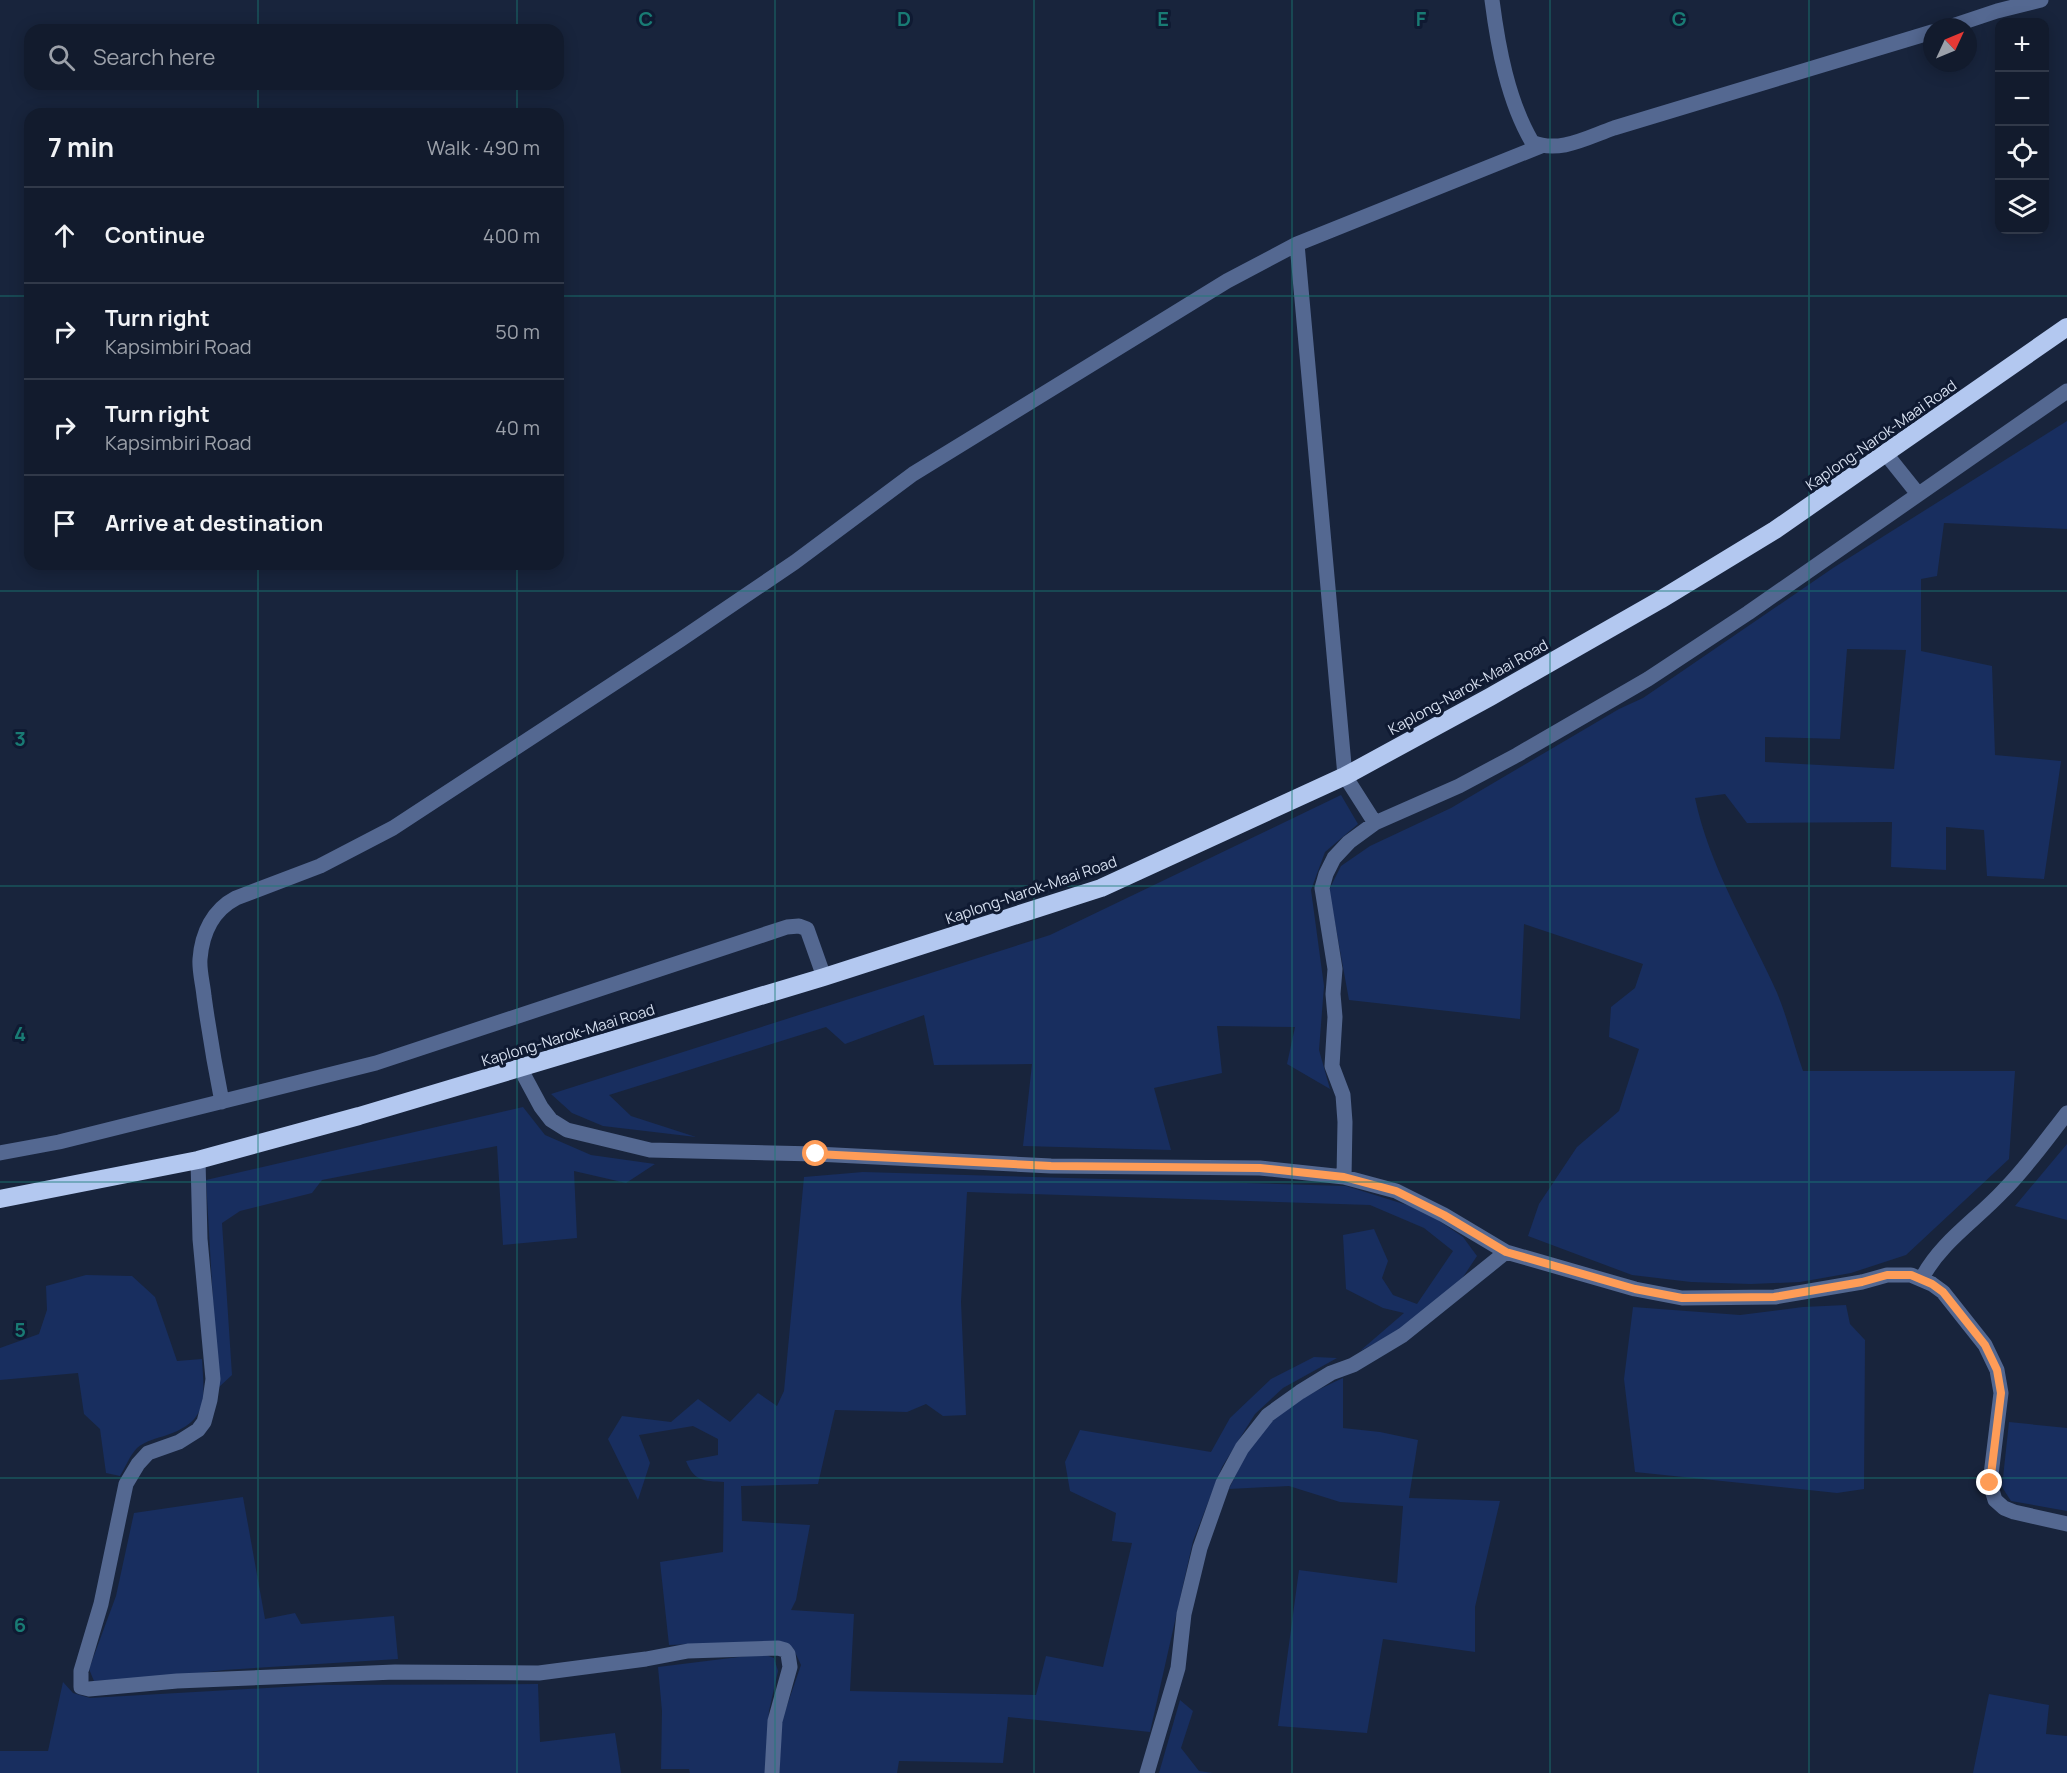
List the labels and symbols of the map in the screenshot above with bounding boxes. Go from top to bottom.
text: C [639,5,653,32]
text: D [897,5,911,32]
text: E [1157,5,1169,32]
text: F [1416,5,1427,32]
text: G [1672,5,1687,32]
north arrow [1923,18,1977,72]
street label: Kaplong-Narok-Maai Road [1801,375,1961,495]
street label: Kaplong-Narok-Maai Road [1384,634,1552,740]
text: 3 [14,725,26,752]
street label: Kaplong-Narok-Maai Road [943,851,1119,929]
street label: Kaplong-Narok-Maai Road [479,999,657,1071]
text: 4 [14,1020,26,1047]
route start [802,1140,828,1166]
text: 5 [14,1316,26,1343]
route end [1976,1469,2002,1495]
text: 6 [14,1611,26,1638]

